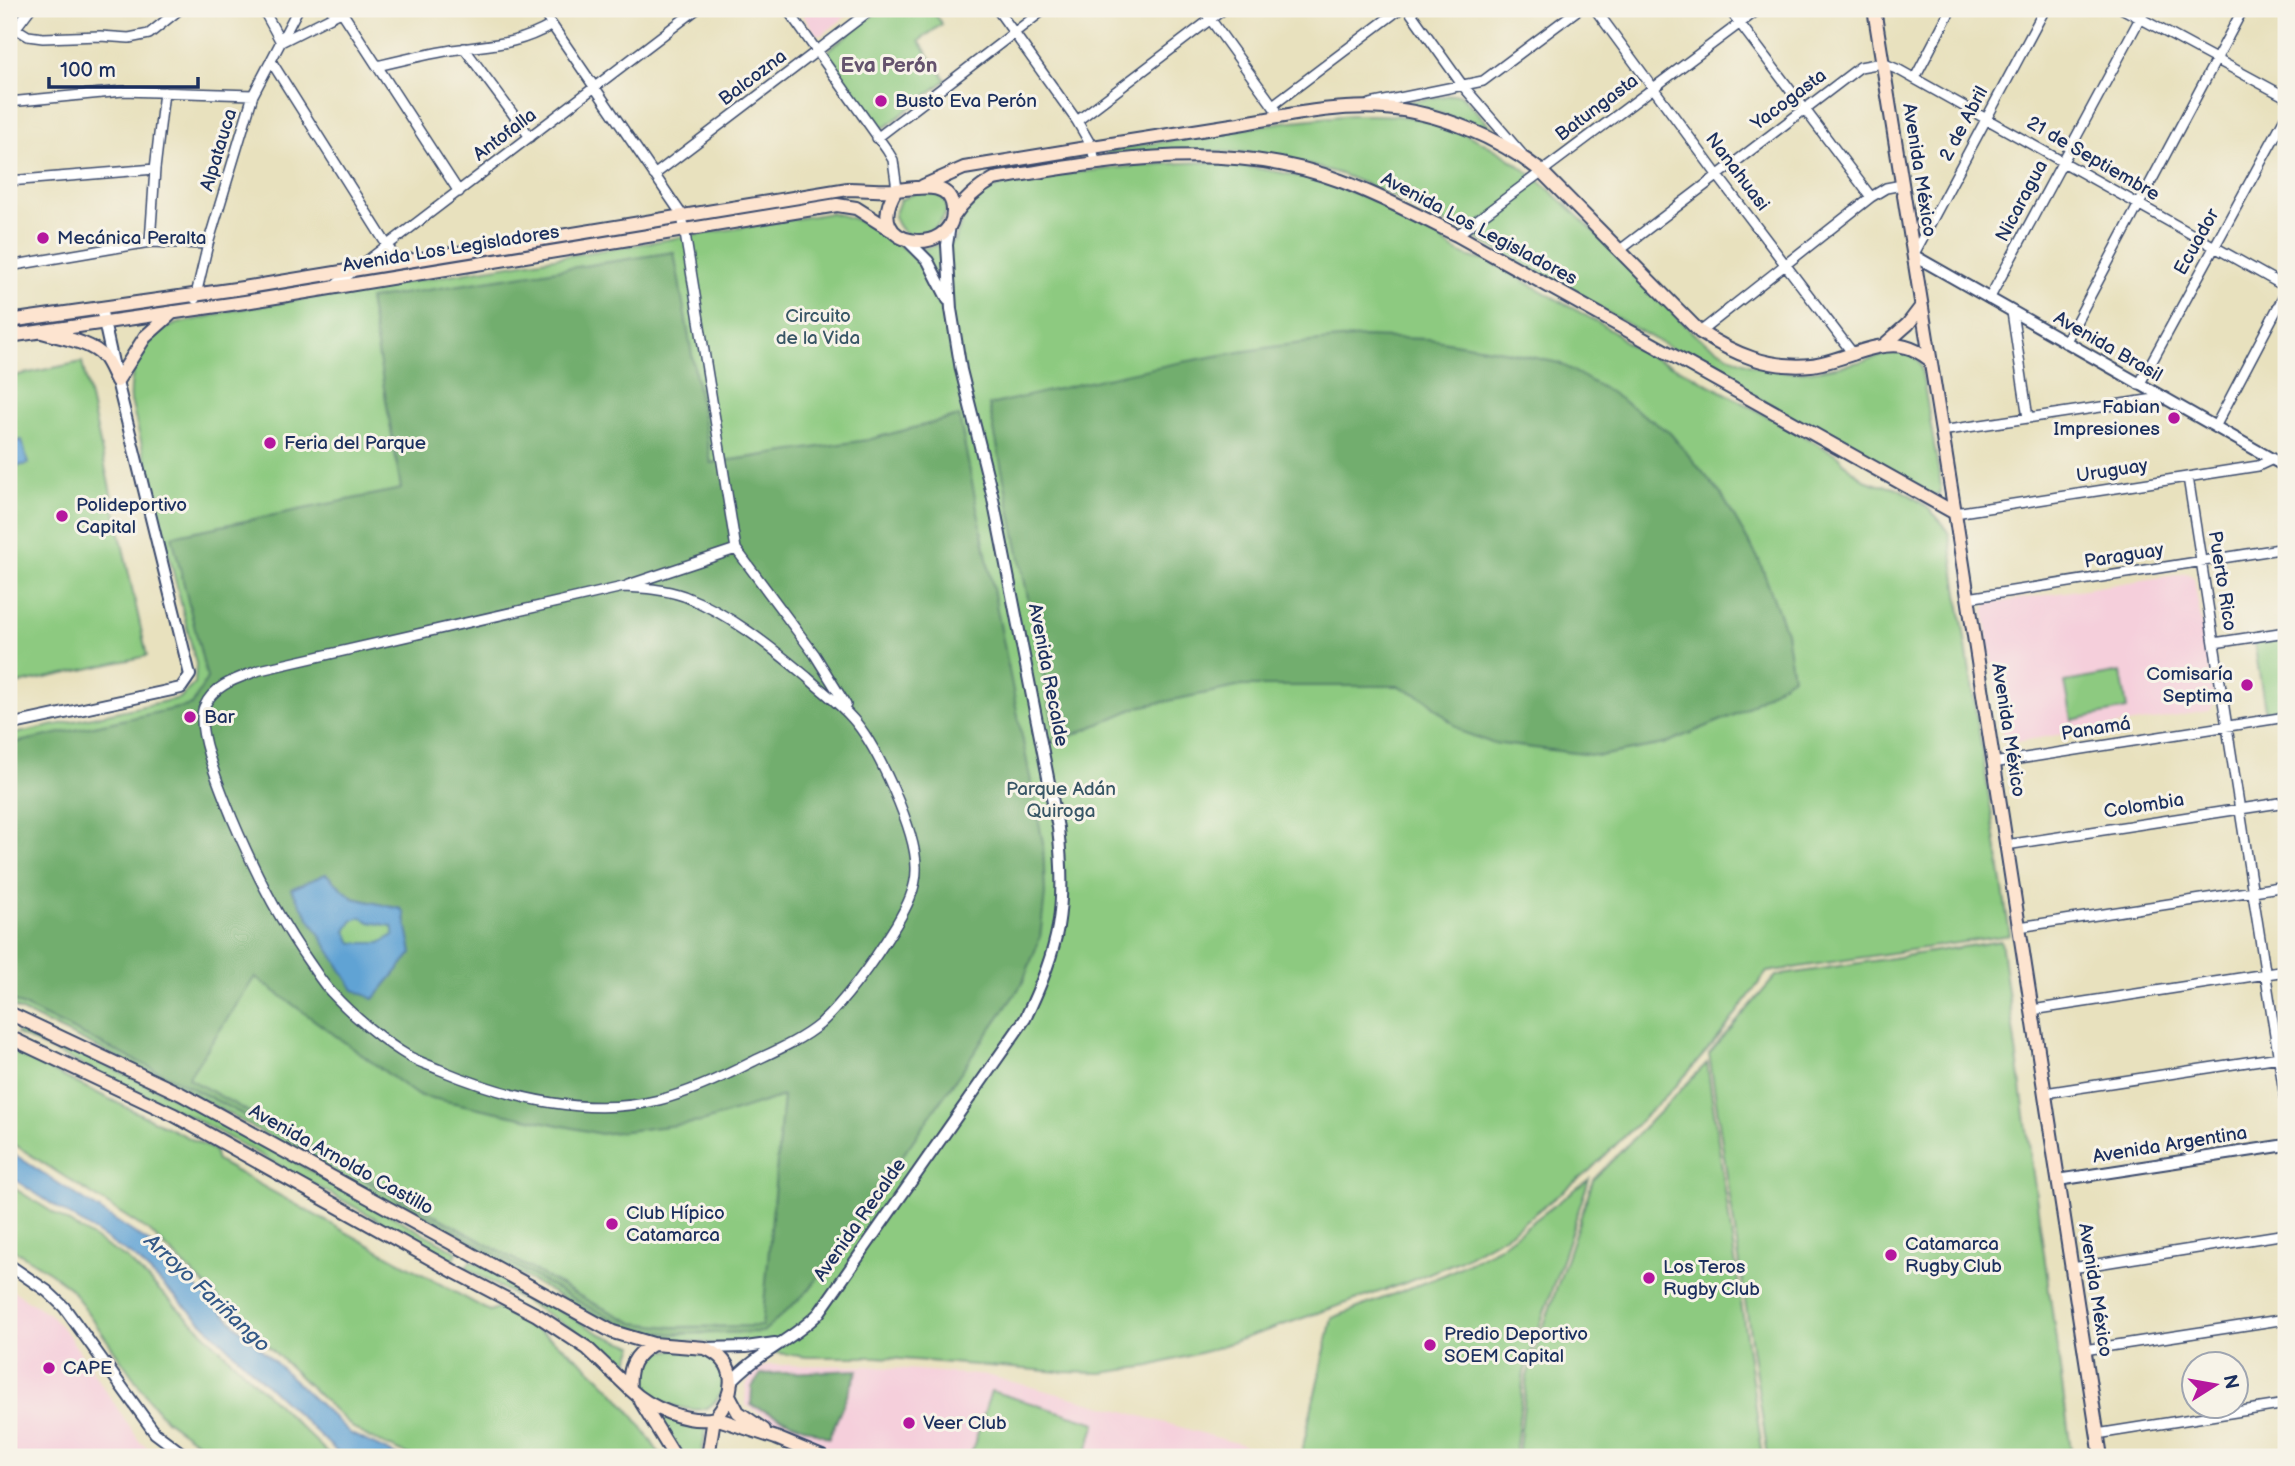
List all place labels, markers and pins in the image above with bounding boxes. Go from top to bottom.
place label: Busto Eva Perón [895,90,1037,113]
marker: Busto Eva Perón [873,93,889,109]
place label: Mecánica Peralta [57,227,207,250]
marker: Mecánica Peralta [35,230,51,246]
place label: Fabian Impresiones [2054,396,2160,441]
marker: Fabian Impresiones [2166,410,2182,426]
place label: Feria del Parque [284,432,426,455]
marker: Feria del Parque [262,435,278,451]
place label: Polideportivo Capital [76,494,187,539]
marker: Polideportivo Capital [54,508,70,524]
place label: Comisaría Septima [2146,663,2233,708]
marker: Comisaría Septima [2239,677,2255,693]
place label: Bar [204,706,236,729]
marker: Bar [182,709,198,725]
place label: Club Hípico Catamarca [626,1202,725,1247]
marker: Club Hípico Catamarca [604,1216,620,1232]
place label: Catamarca Rugby Club [1905,1233,2002,1278]
marker: Catamarca Rugby Club [1883,1247,1899,1263]
place label: Los Teros Rugby Club [1663,1256,1760,1301]
marker: Los Teros Rugby Club [1641,1270,1657,1286]
place label: Predio Deportivo SOEM Capital [1444,1323,1588,1368]
marker: Predio Deportivo SOEM Capital [1422,1337,1438,1353]
place label: CAPE [63,1357,113,1380]
marker: CAPE [41,1360,57,1376]
place label: Veer Club [923,1412,1007,1435]
marker: Veer Club [901,1415,917,1431]

